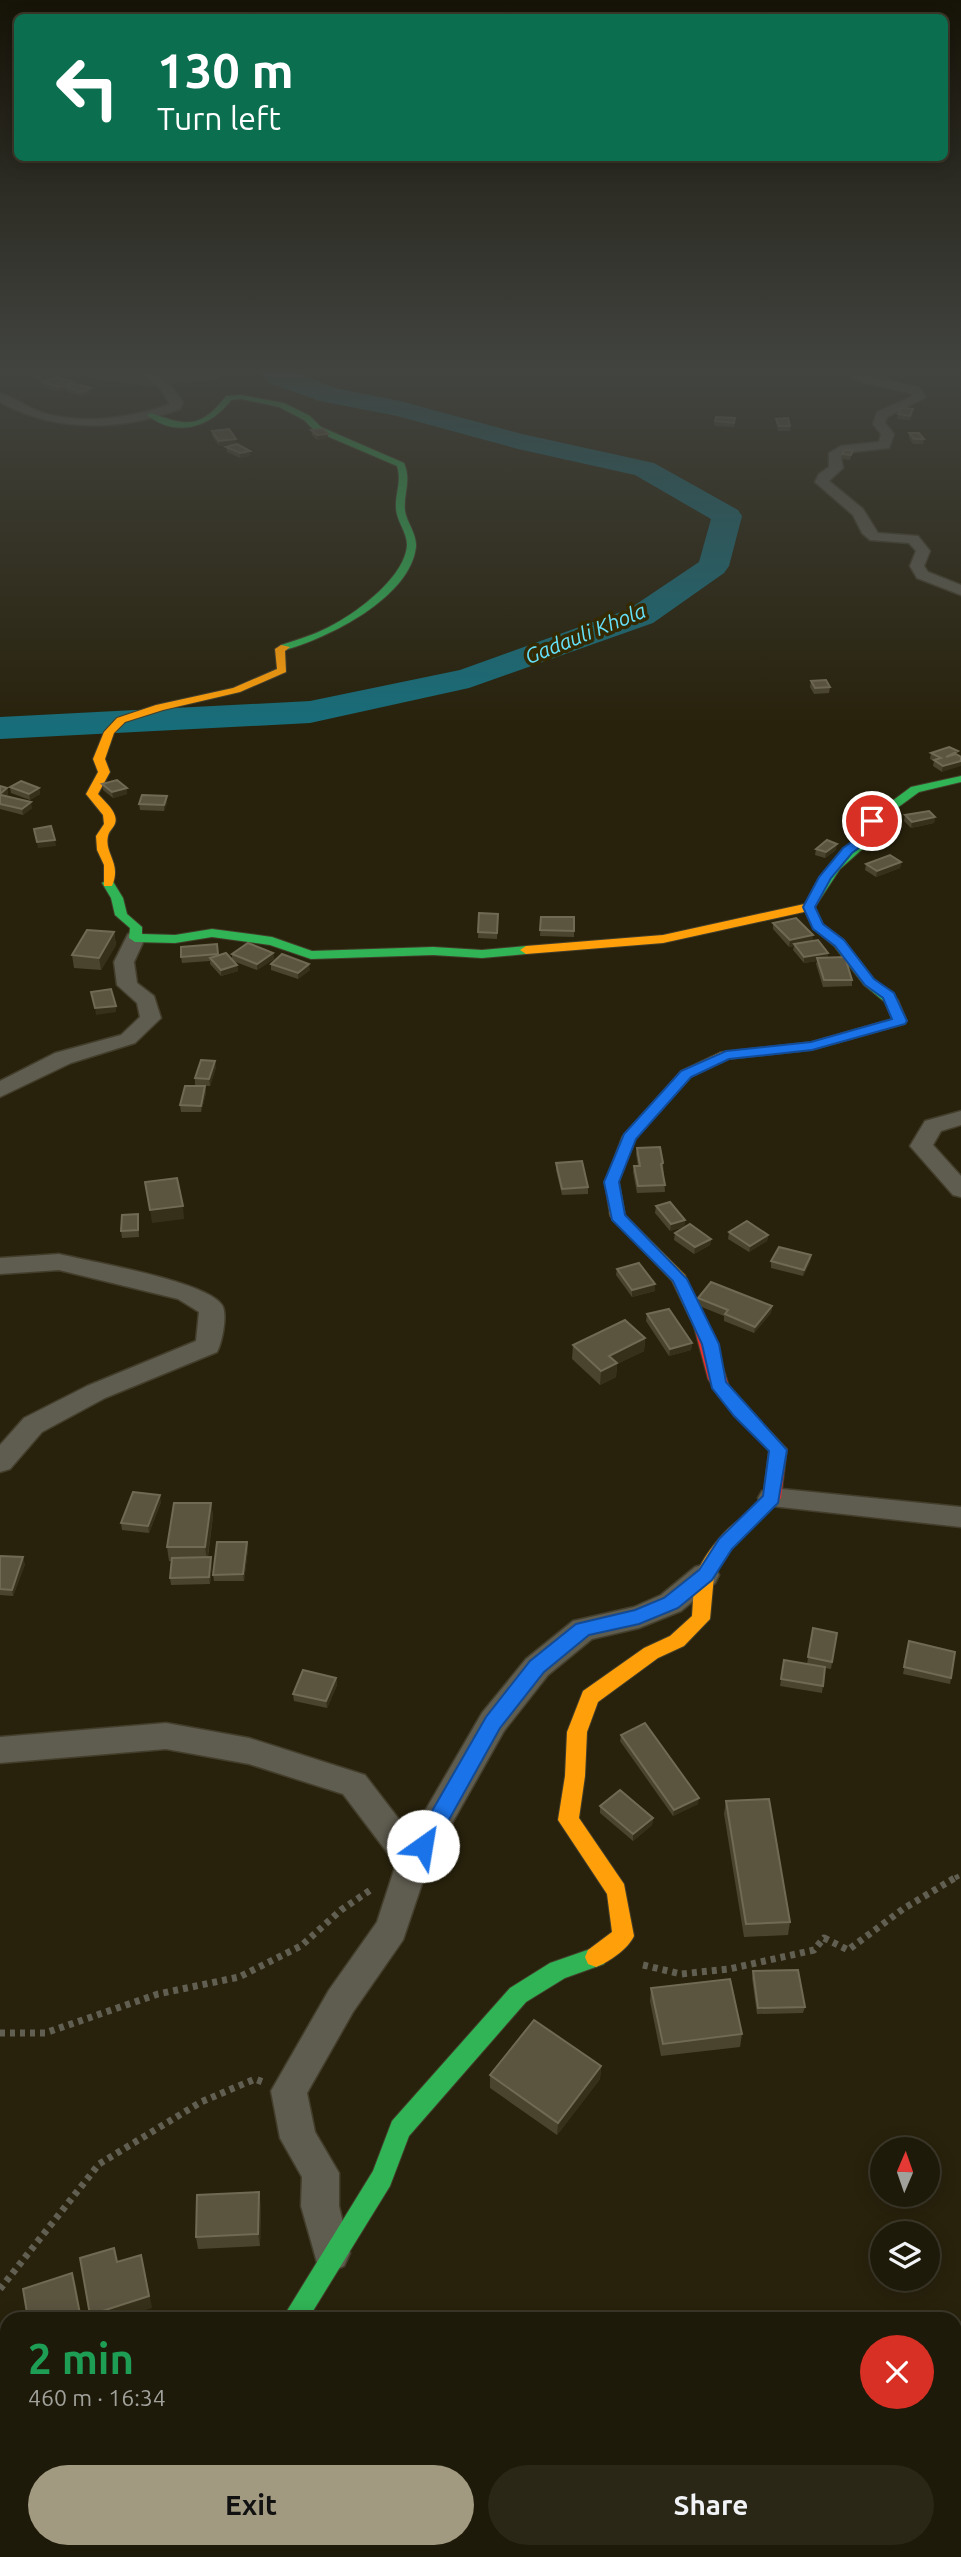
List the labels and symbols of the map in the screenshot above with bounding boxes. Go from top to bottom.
water label: Gadauli Khola [521,598,649,668]
pin [842,791,902,851]
position arrow [386,1809,460,1883]
north arrow [870,2137,940,2207]

